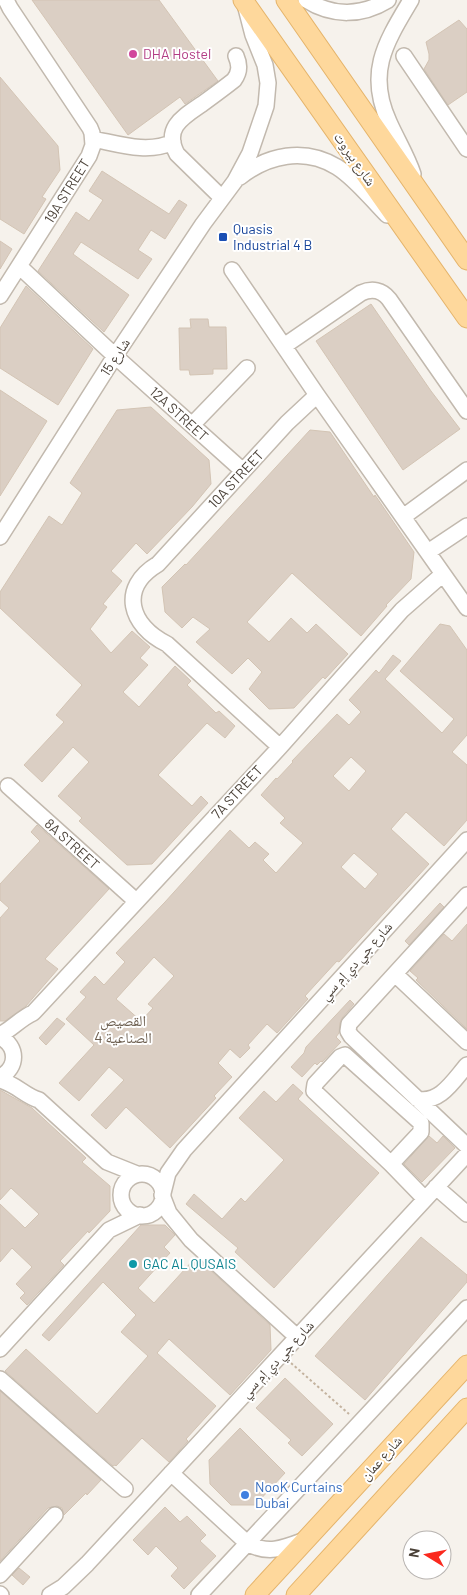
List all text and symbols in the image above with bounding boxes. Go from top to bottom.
place label: DHA Hostel [143,45,211,62]
marker: DHA Hostel [127,48,139,60]
street label: شارع بيروت [329,129,380,190]
street label: 19A STREET [40,155,93,226]
place label: Quasis Industrial 4 B [233,220,312,253]
marker: Quasis Industrial 4 B [217,231,229,243]
street label: شارع 15 [96,335,135,380]
street label: 12A STREET [147,383,212,444]
street label: 10A STREET [204,446,267,511]
street label: 7A STREET [207,761,266,822]
street label: 8A STREET [41,815,103,873]
street label: شارع جي دي إم سي [316,918,398,1006]
district label: القصيص الصناعية 4 [94,1011,152,1046]
place label: GAC AL QUSAIS [143,1255,236,1272]
marker: GAC AL QUSAIS [127,1258,139,1270]
street label: شارع جي دي إم سي [236,1316,319,1403]
street label: شارع عمان [356,1432,407,1485]
place label: NooK Curtains Dubai [255,1478,343,1511]
marker: NooK Curtains Dubai [239,1489,251,1501]
north arrow [402,1530,452,1580]
text: N [405,1547,423,1559]

